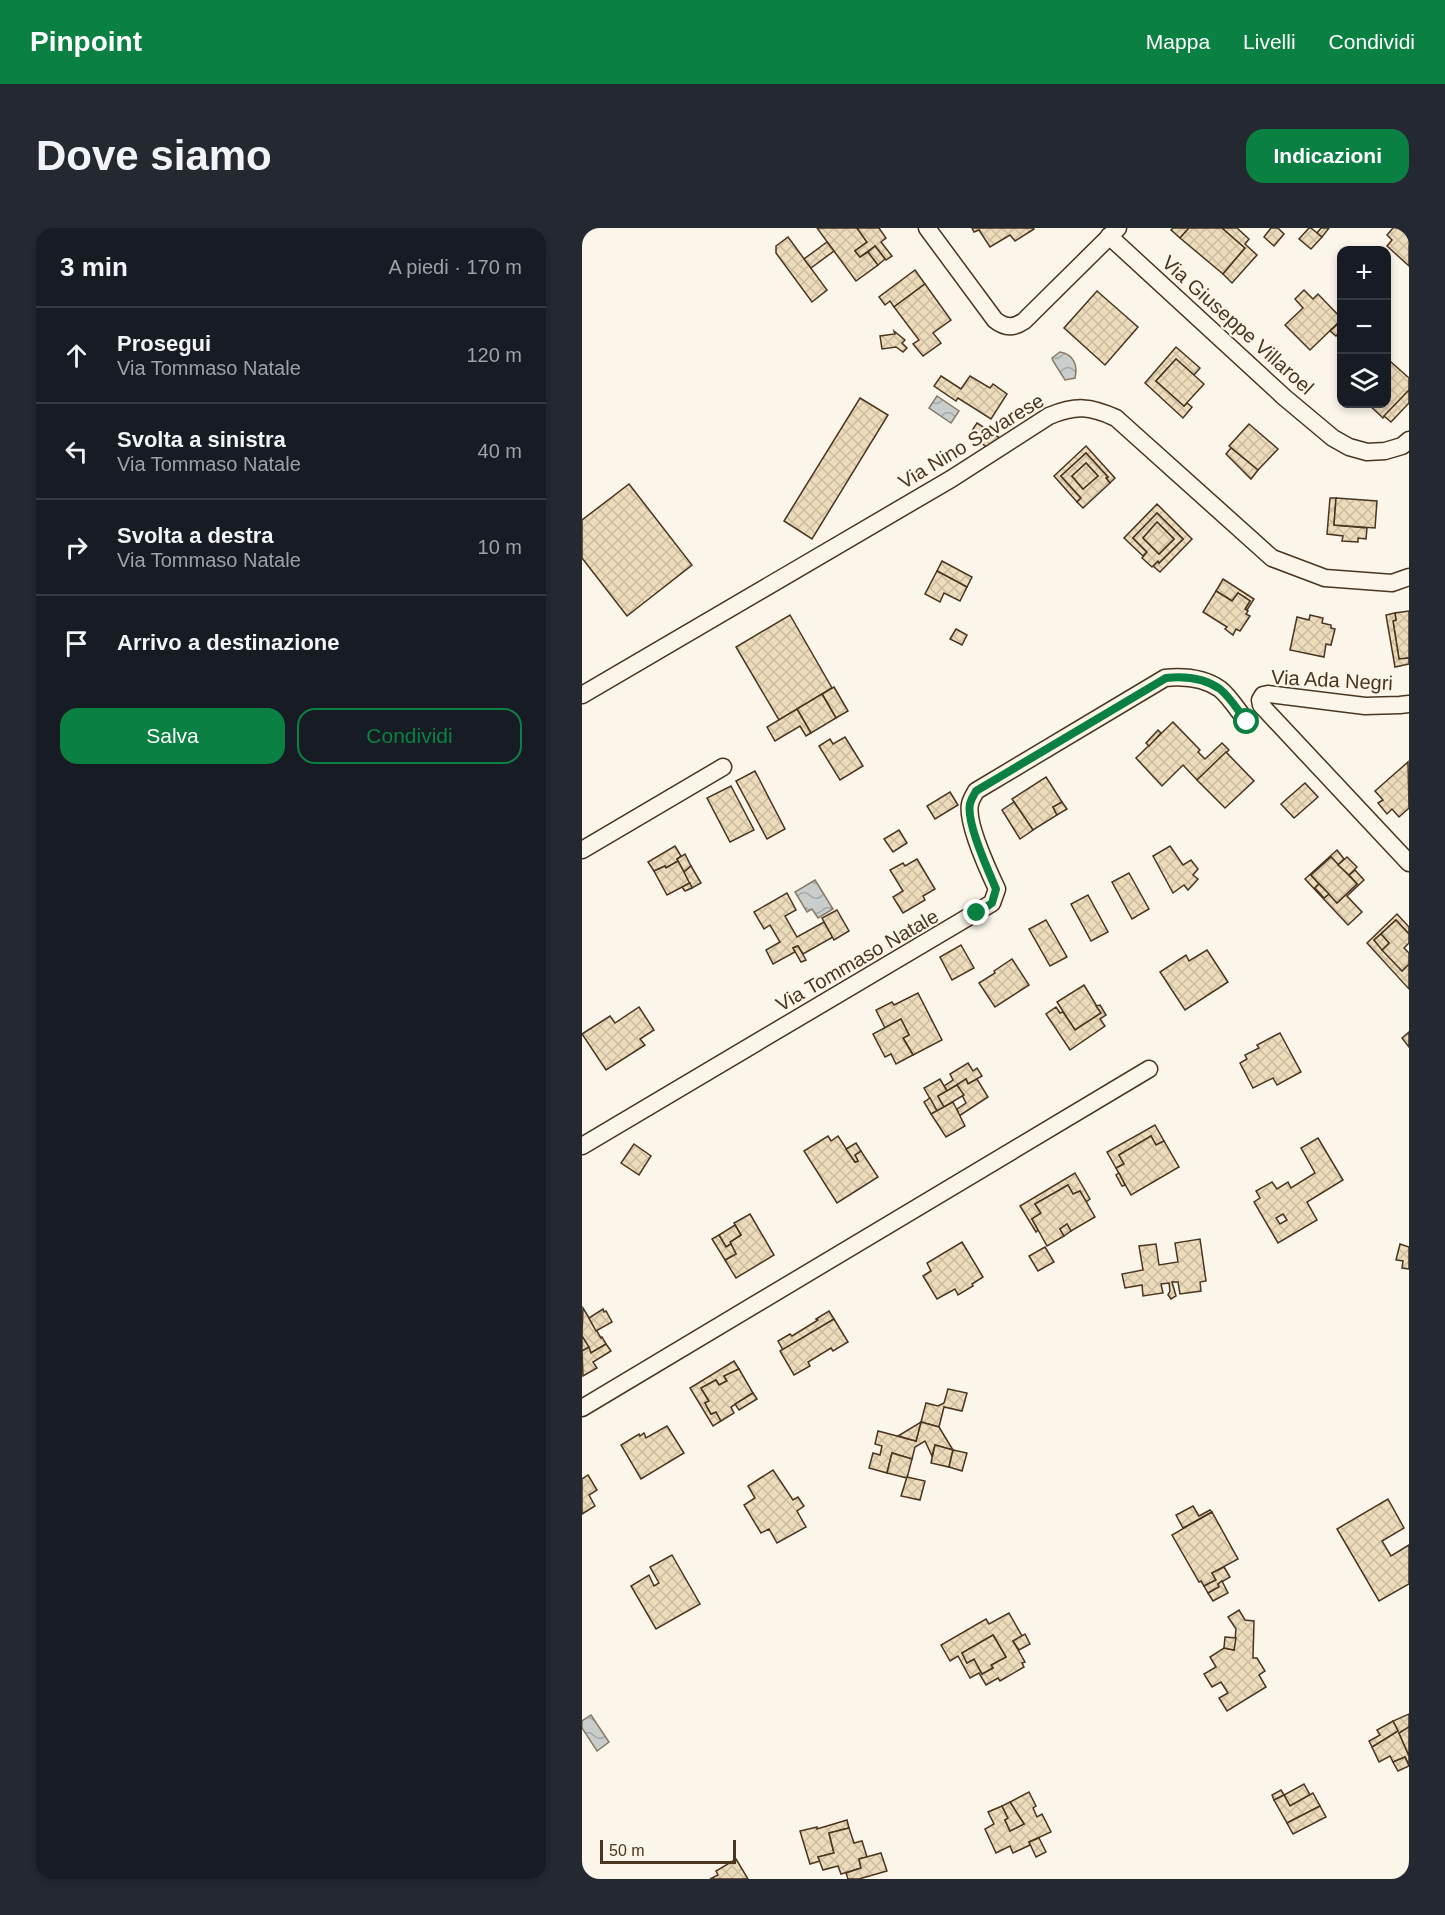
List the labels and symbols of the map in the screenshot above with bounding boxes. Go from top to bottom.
street label: Via Giuseppe Villaroel [1158,251,1318,399]
street label: Via Nino Savarese [894,389,1048,493]
street label: Via Ada Negri [1271,666,1393,694]
route start [1233,708,1259,734]
route end [963,899,989,925]
street label: Via Tommaso Natale [772,905,942,1015]
scale bar [600,1837,736,1864]

